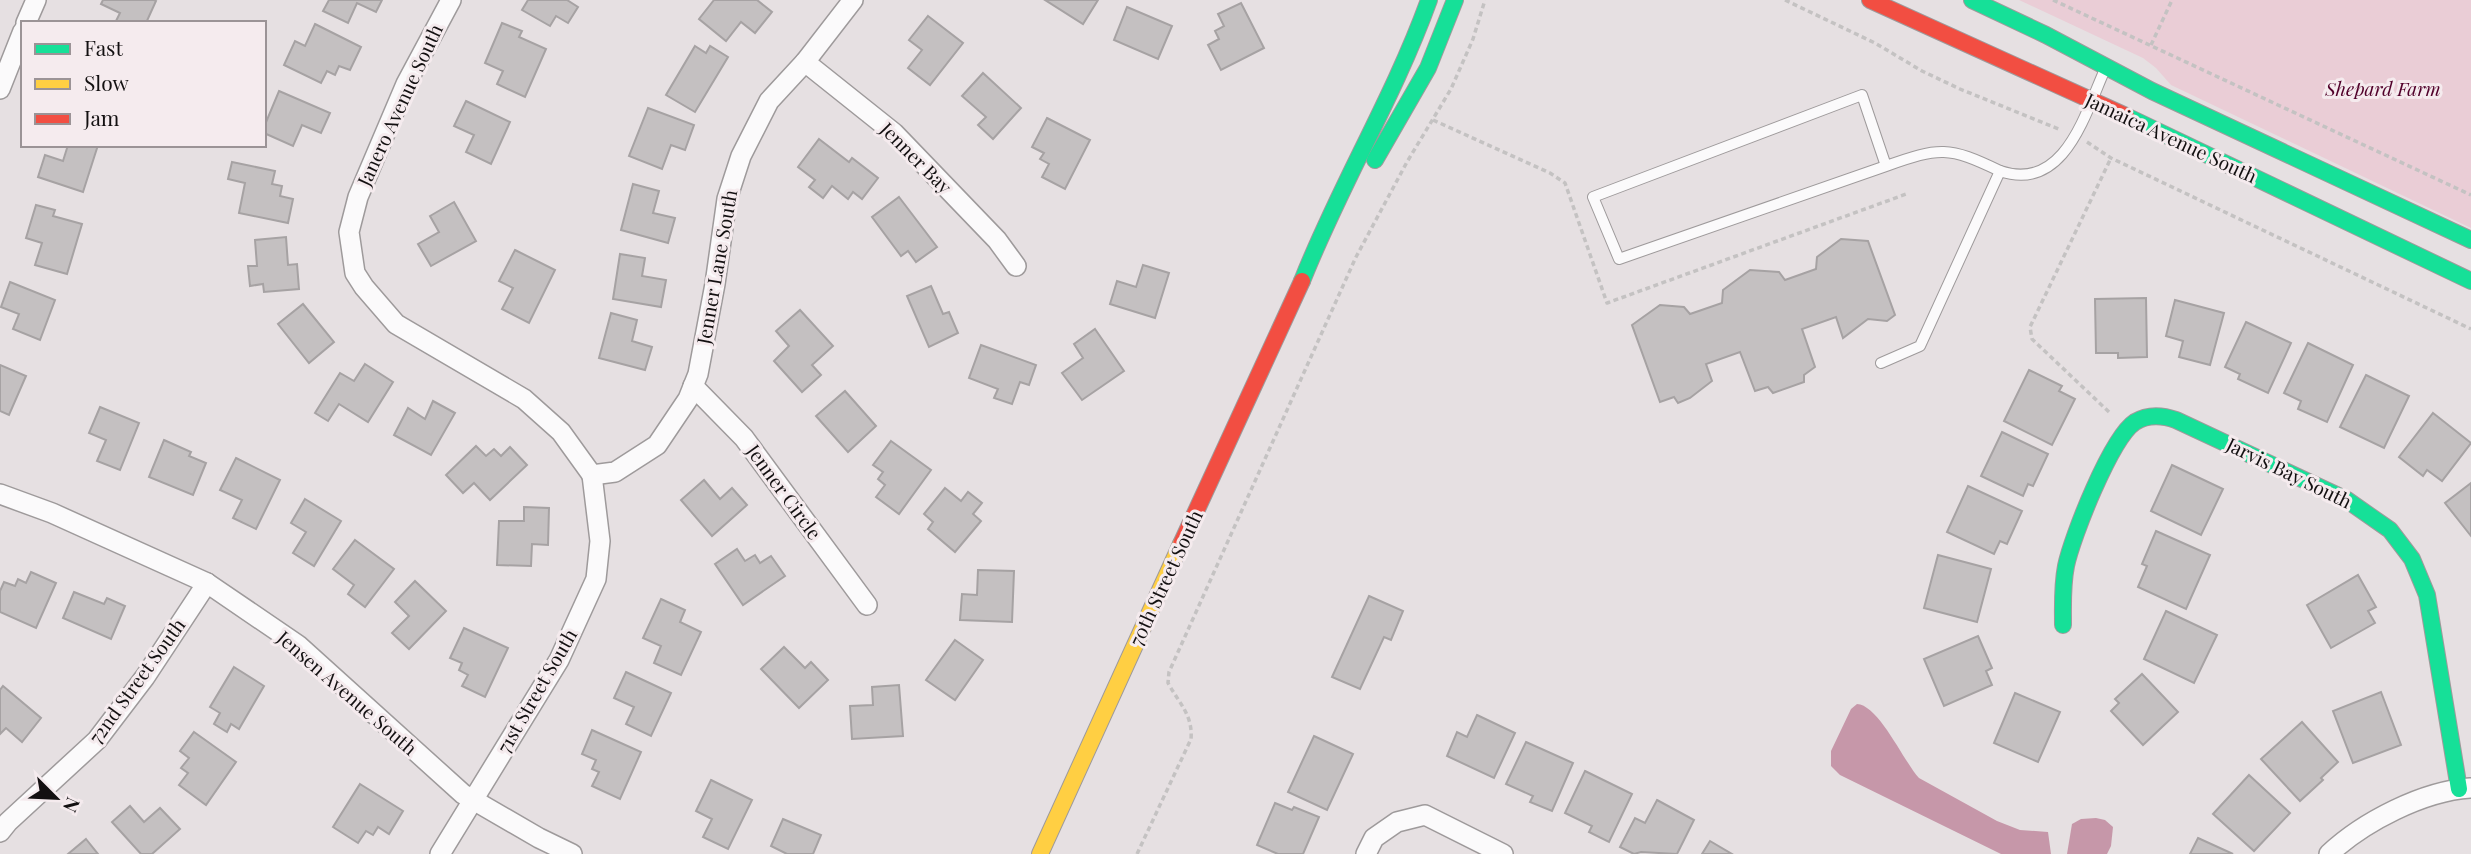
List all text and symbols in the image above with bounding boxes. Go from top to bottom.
street label: Janero Avenue South [350,19,448,191]
legend [21,21,266,147]
text: Fast [84,33,123,61]
text: Slow [84,68,129,96]
park label: Shepard Farm [2324,75,2441,101]
street label: Jamaica Avenue South [2080,85,2262,188]
text: Jam [83,103,120,131]
street label: Jenner Bay [875,115,958,199]
street label: Jenner Lane South [689,188,742,347]
street label: Jarvis Bay South [2222,430,2356,514]
street label: Jenner Circle [741,438,828,544]
street label: 70th Street South [1122,506,1208,650]
street label: 72nd Street South [82,613,190,748]
street label: Jensen Avenue South [271,624,423,760]
street label: 71st Street South [490,624,582,757]
north arrow [21,763,91,833]
text: N [58,794,87,817]

